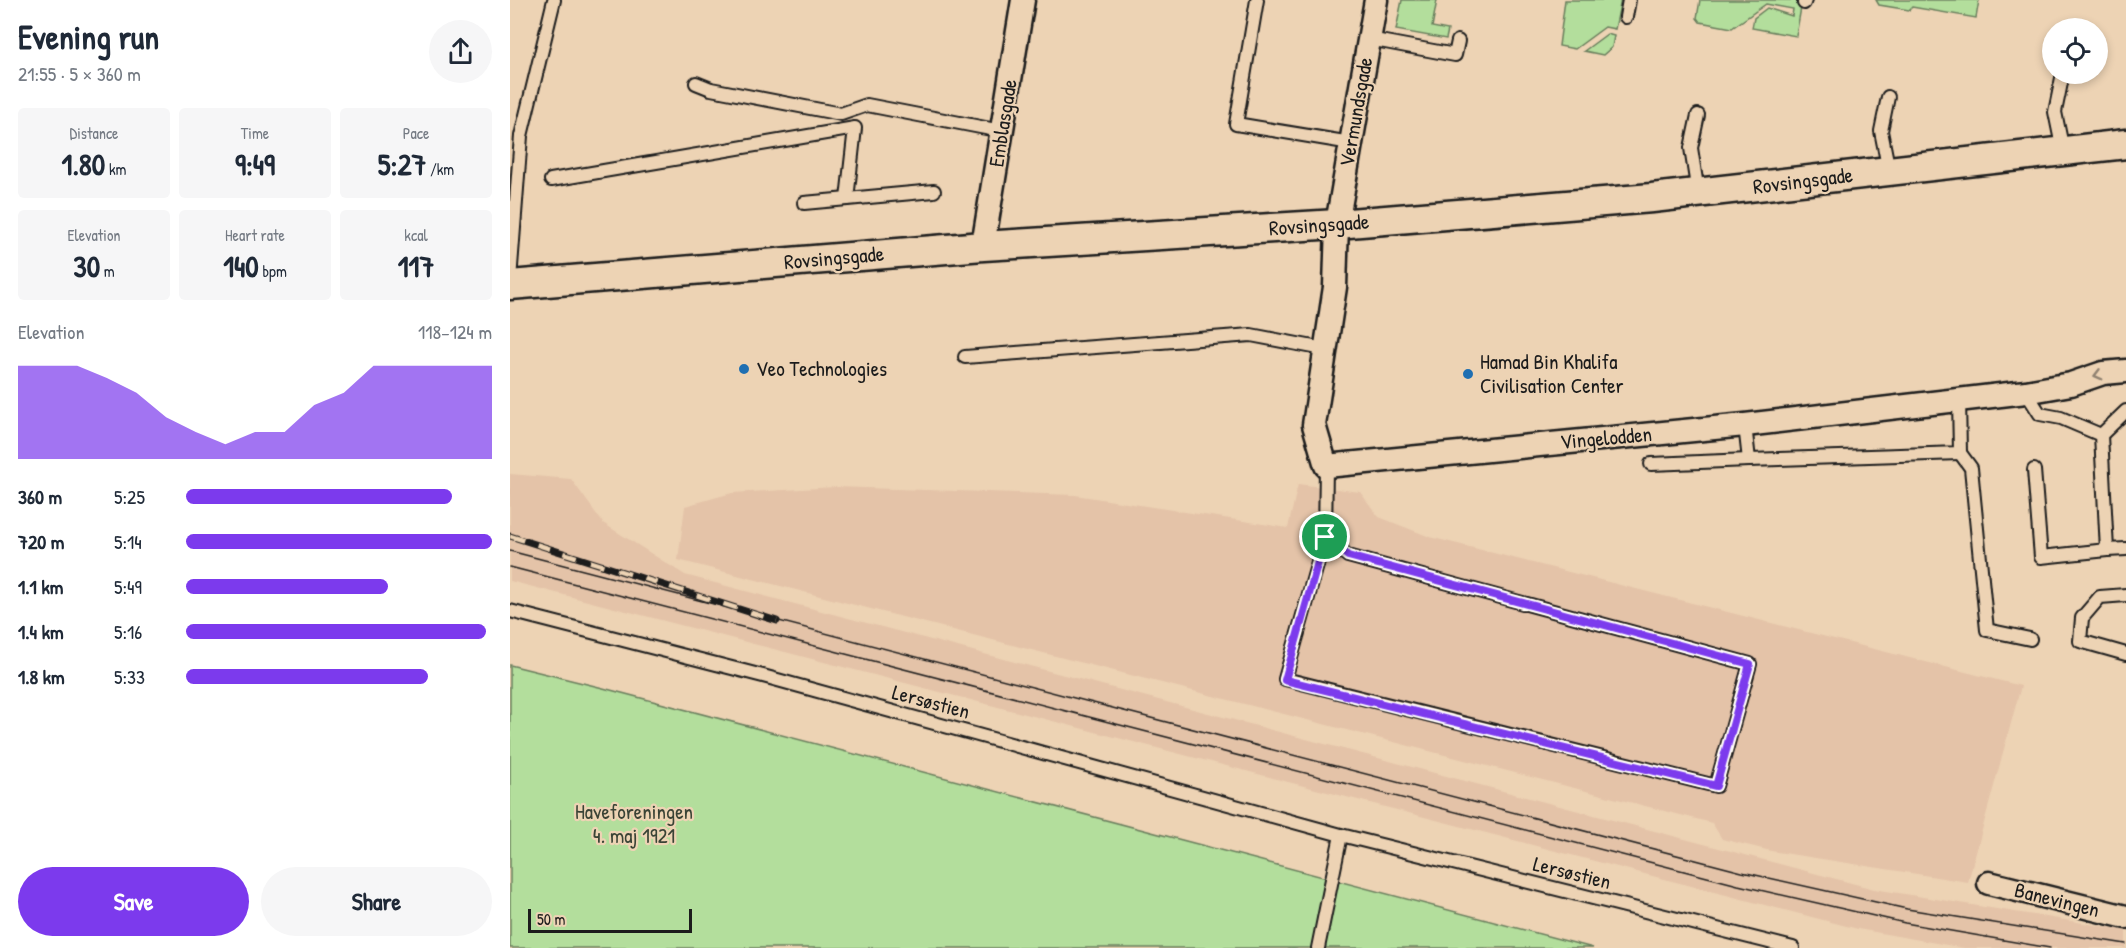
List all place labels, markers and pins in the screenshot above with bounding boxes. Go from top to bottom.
place label: Hamad Bin Khalifa Civilisation Center [1480,347,1624,400]
place label: Veo Technologies [756,354,887,383]
marker: Veo Technologies [737,362,751,376]
marker: Hamad Bin Khalifa Civilisation Center [1461,367,1475,381]
pin [1299,511,1350,562]

